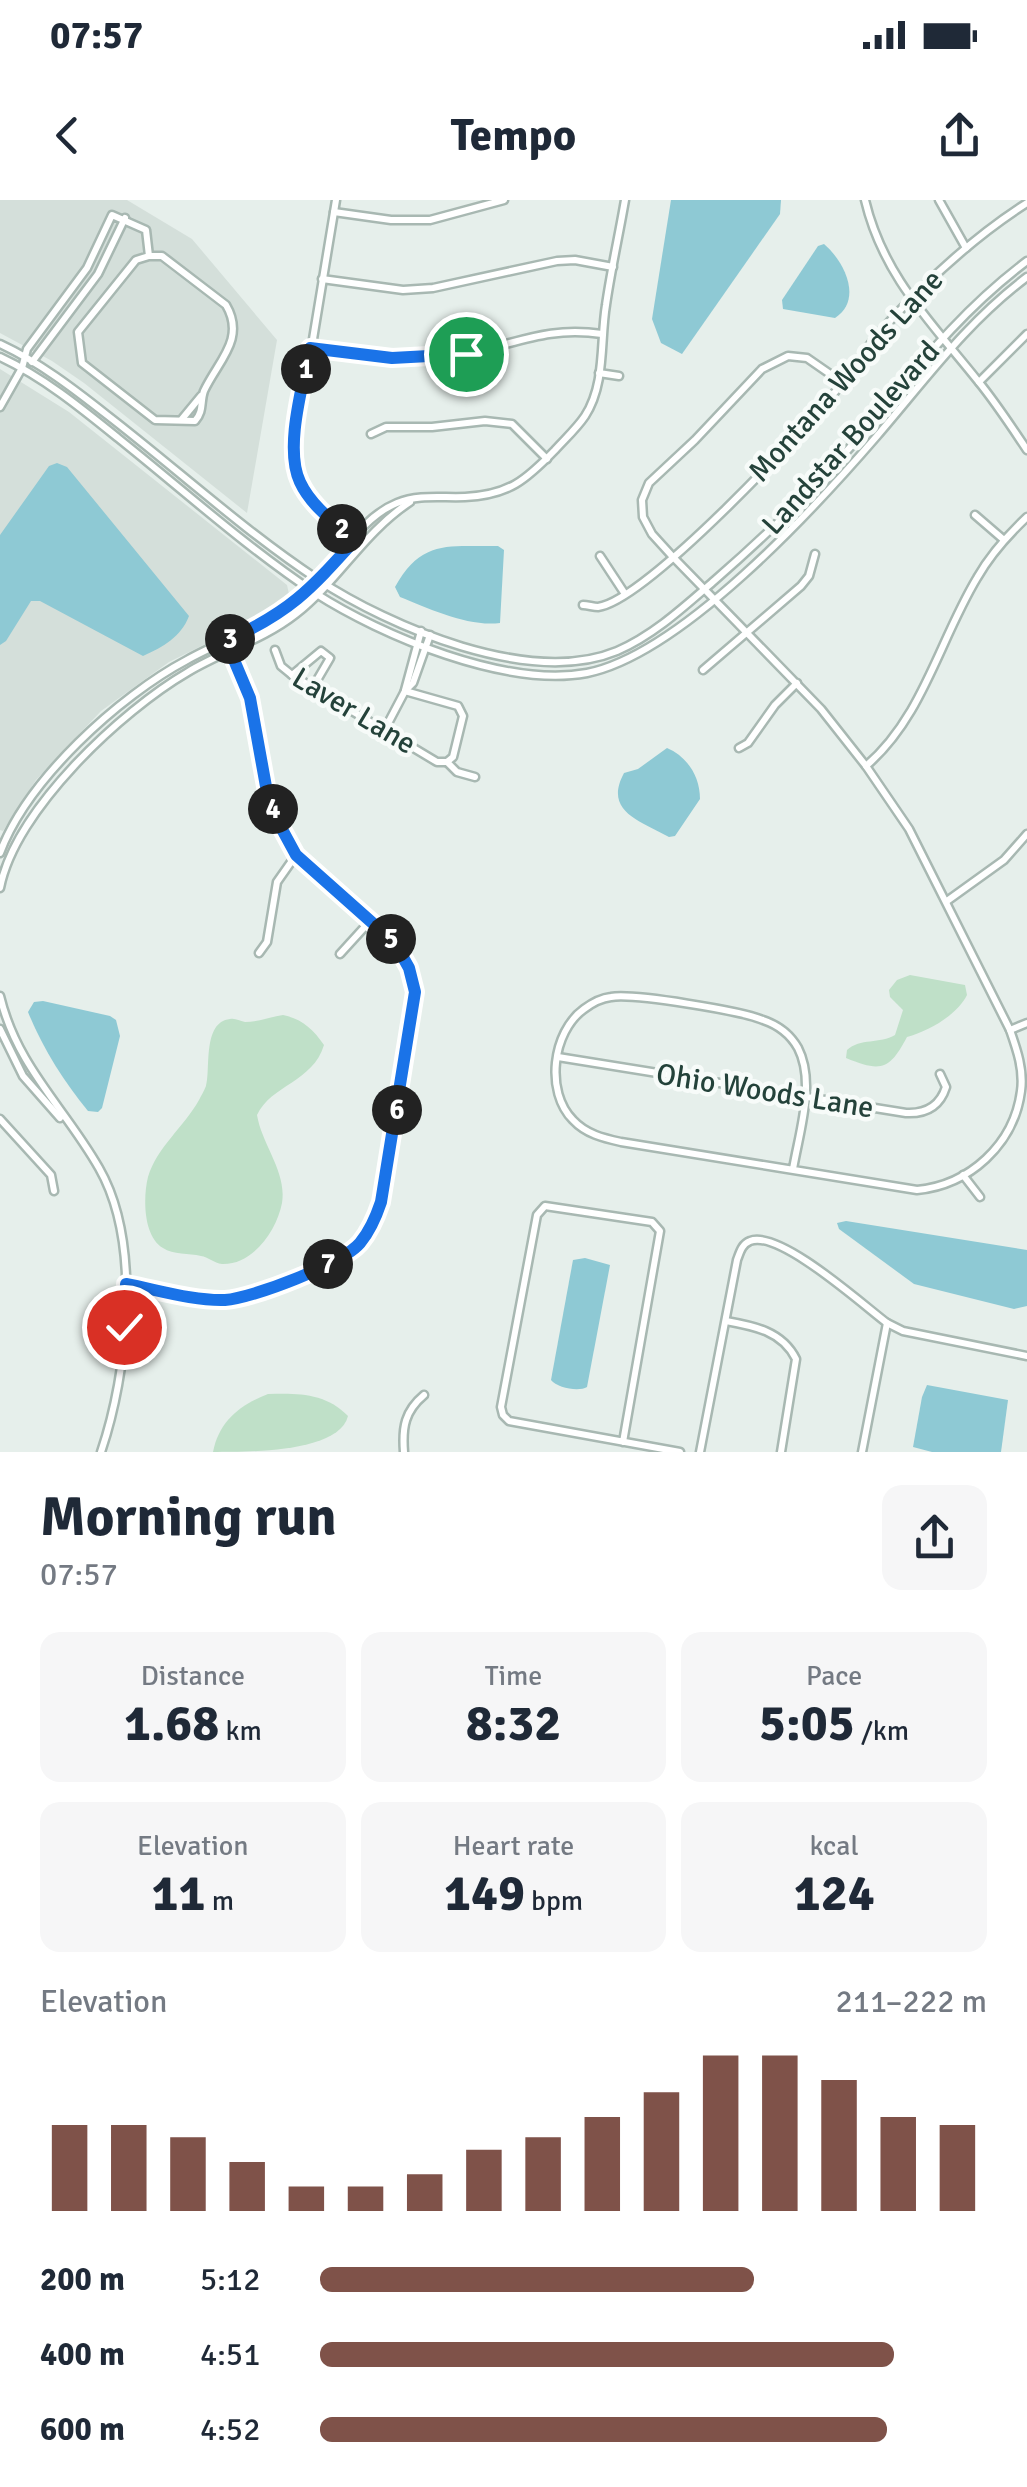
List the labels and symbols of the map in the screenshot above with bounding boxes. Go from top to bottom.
street label: Montana Woods Lane [741,262,951,490]
pin [424,312,509,397]
street label: Landstar Boulevard [754,333,948,543]
pin: 1 [281,344,331,394]
pin: 2 [317,504,367,554]
pin: 3 [205,614,255,664]
street label: Laver Lane [285,660,423,762]
pin: 4 [248,784,298,834]
pin: 5 [366,914,416,964]
street label: Ohio Woods Lane [654,1056,876,1126]
pin: 6 [372,1085,422,1135]
pin: 7 [303,1239,353,1289]
pin [82,1285,167,1370]

